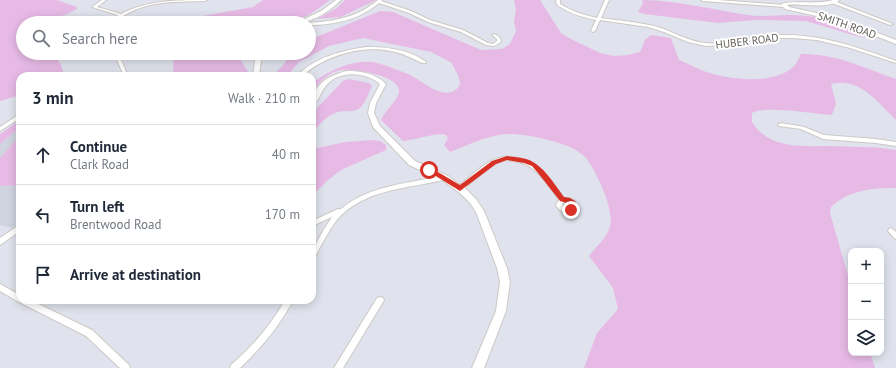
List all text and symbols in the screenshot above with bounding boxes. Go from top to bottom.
street label: SMITH ROAD [816,8,878,42]
search box [16,16,316,60]
icon: search [30,27,52,49]
text: Search here [62,29,138,48]
street label: HUBER ROAD [715,30,779,52]
text: 3 min [32,87,73,109]
text: Walk · 210 m [228,90,300,107]
text: Continue [70,137,127,156]
icon: ahead [32,144,54,166]
text: 40 m [272,146,300,163]
text: Clark Road [70,156,129,173]
route start [420,161,438,179]
text: Turn left [70,197,124,216]
route end [562,201,580,219]
icon: left [32,204,54,226]
text: 170 m [265,206,300,223]
text: Brentwood Road [70,216,161,233]
map controls [848,248,884,356]
button: + [848,248,884,284]
icon: arrive [32,264,54,286]
text: Arrive at destination [70,265,201,284]
button: − [848,284,884,320]
button: layers [848,320,884,356]

